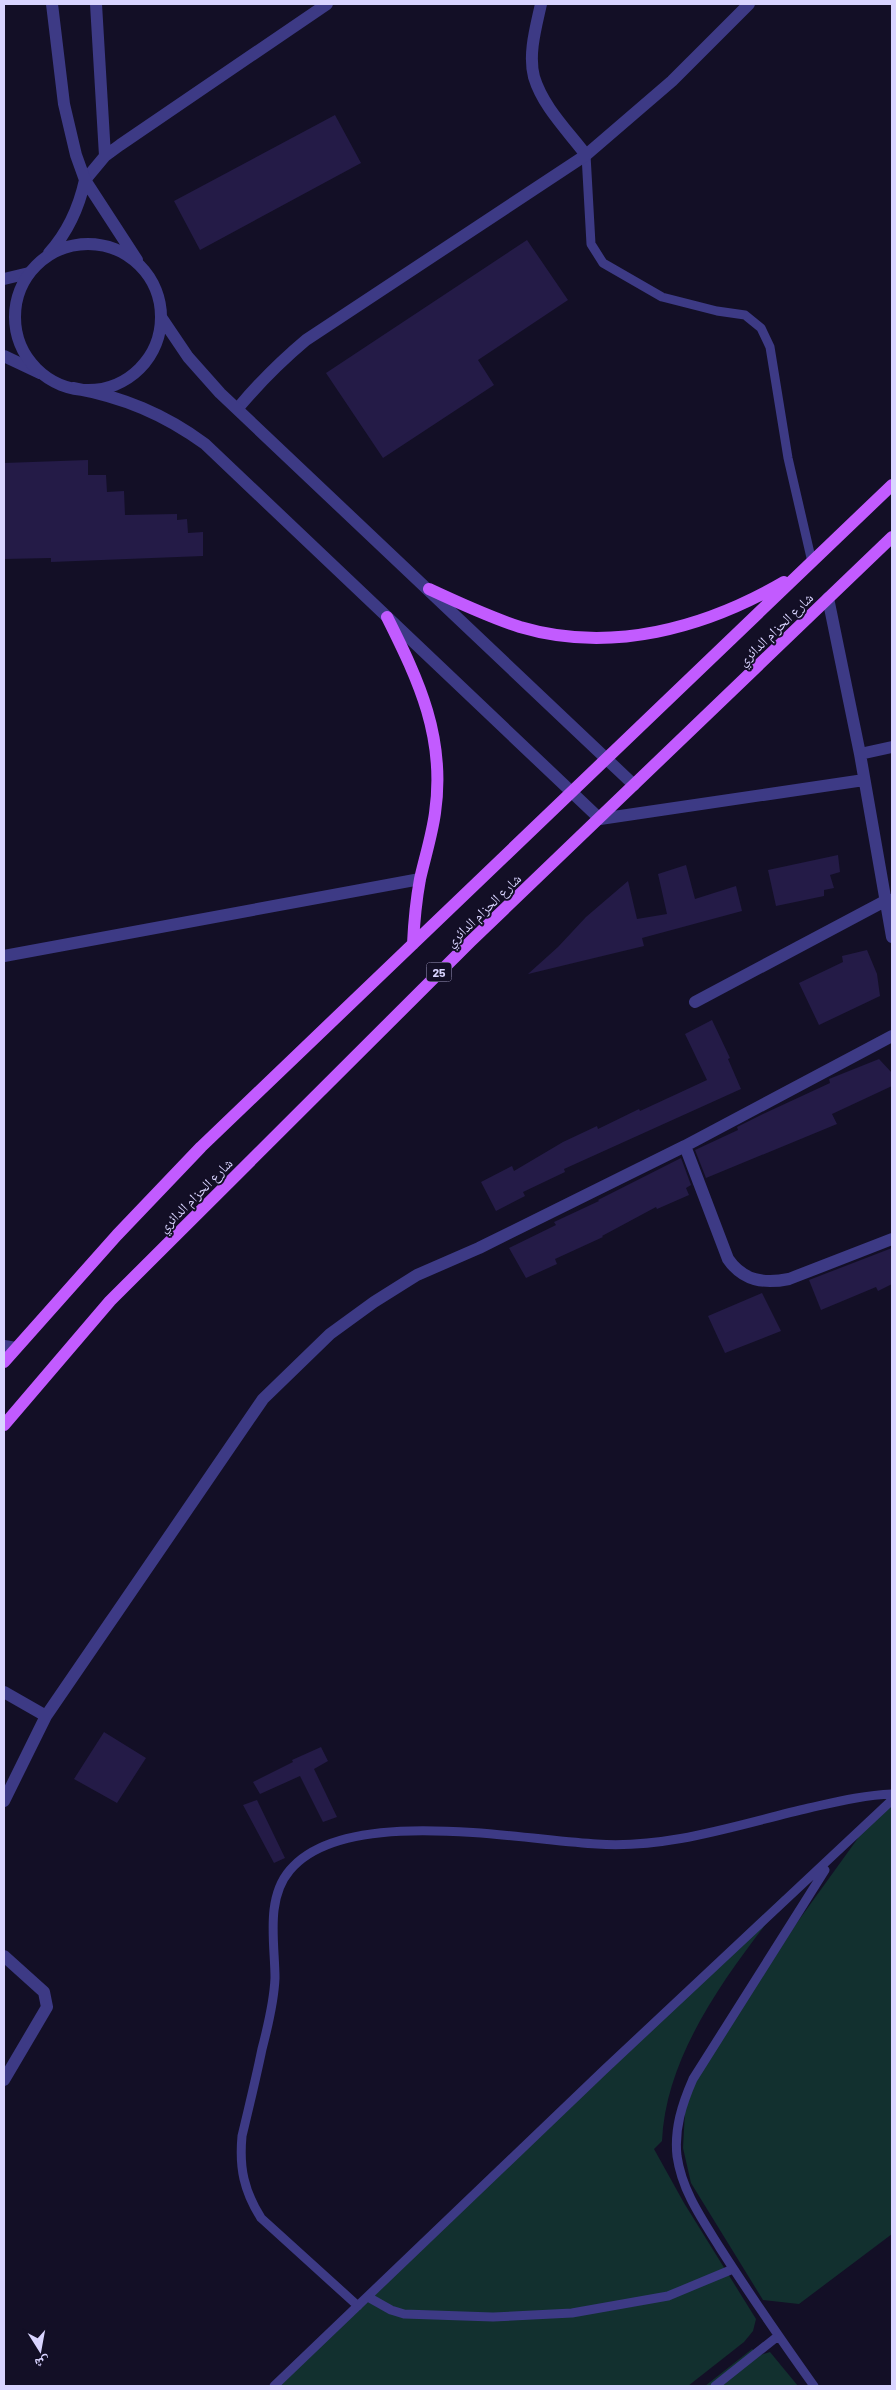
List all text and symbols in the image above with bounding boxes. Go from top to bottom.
street label: شارع الحزام الدائري [734,589,819,672]
street label: شارع الحزام الدائري [442,870,527,953]
road number: 25 [426,962,452,982]
street label: شارع الحزام الدائري [154,1154,238,1238]
north arrow [15,2325,65,2375]
text: ش [33,2353,51,2373]

